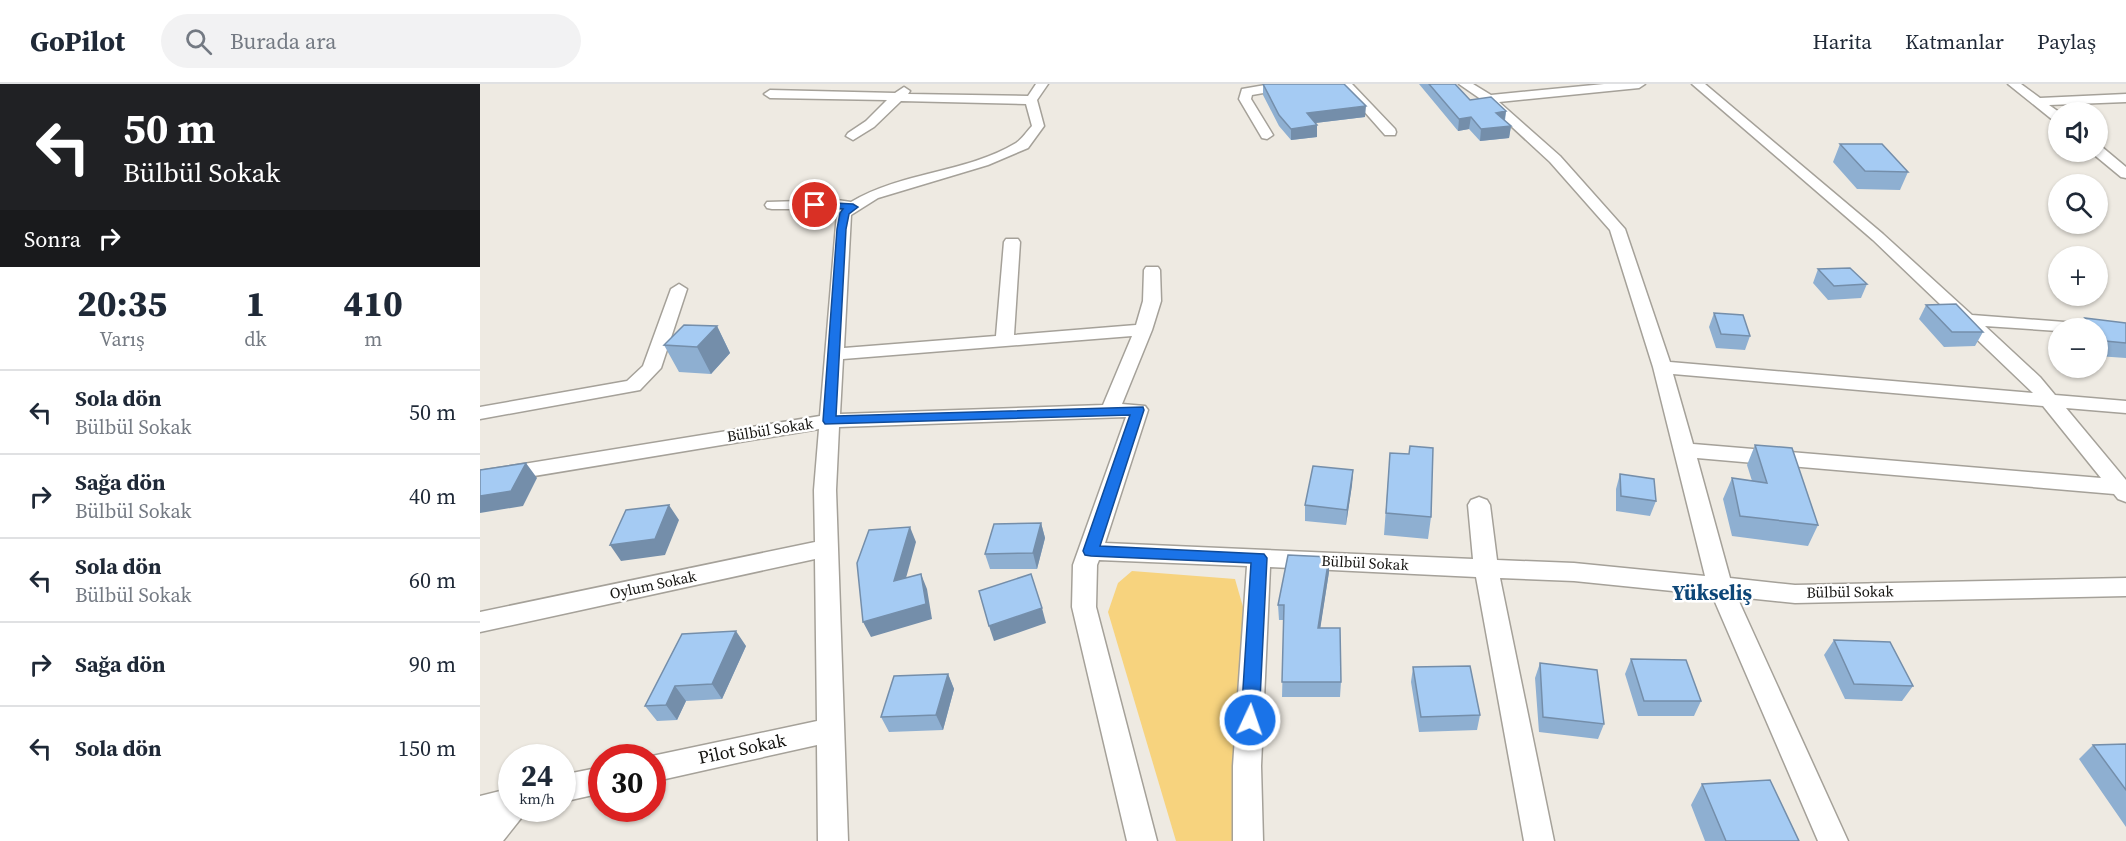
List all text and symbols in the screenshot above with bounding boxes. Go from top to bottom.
search box [161,14,581,68]
text: GoPilot [30,22,125,60]
icon: search [182,25,215,58]
text: Burada ara [230,26,336,56]
text: Harita [1813,27,1872,56]
text: Katmanlar [1905,27,2004,56]
text: Paylaş [2037,27,2096,56]
text: 50 m [123,99,216,157]
map controls [2048,102,2108,378]
button: sound [2048,102,2108,162]
icon: left [24,108,102,186]
text: Bülbül Sokak [123,154,280,191]
button: search [2048,174,2108,234]
pin [789,179,840,230]
icon: arrive [798,188,831,221]
icon: right [93,222,126,255]
text: Sonra [24,224,81,254]
button: + [2048,246,2108,306]
text: 20:35 [77,279,167,328]
text: 1 [245,279,265,328]
text: 410 [343,279,403,328]
button: − [2048,318,2108,378]
text: Varış [100,325,145,353]
text: dk [244,325,266,353]
text: m [364,325,382,353]
text: Sola dön [75,383,162,413]
icon: left [24,396,57,429]
text: 50 m [409,397,456,427]
street label: Bülbül Sokak [725,412,815,447]
text: Bülbül Sokak [75,413,192,441]
text: Sağa dön [75,467,165,497]
icon: right [24,480,57,513]
text: 40 m [409,481,456,511]
text: Bülbül Sokak [75,497,192,525]
street label: Bülbül Sokak [1321,550,1410,575]
text: Sola dön [75,551,162,581]
icon: left [24,564,57,597]
text: 60 m [409,565,456,595]
street label: Oylum Sokak [608,565,699,604]
district label: Yükseliş [1672,578,1752,607]
street label: Bülbül Sokak [1806,580,1895,603]
text: Bülbül Sokak [75,581,192,609]
icon: right [24,648,57,681]
text: Sağa dön [75,649,165,679]
text: 90 m [409,649,456,679]
position arrow [1218,688,1282,752]
street label: Pilot Sokak [696,727,788,770]
icon: left [24,732,57,765]
text: Sola dön [75,733,162,763]
text: 150 m [398,733,456,763]
speed limit sign: 30 [588,744,666,822]
text: 24 [521,755,553,796]
text: km/h [519,788,555,809]

